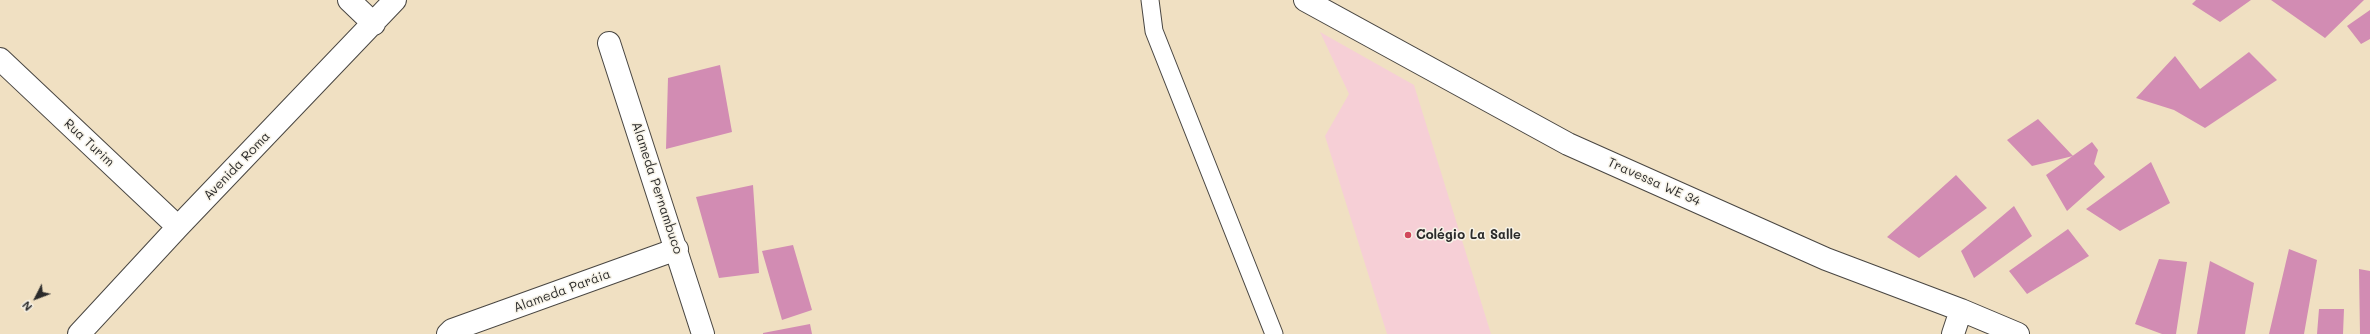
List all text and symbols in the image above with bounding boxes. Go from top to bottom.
street label: Rua Turim [61,116,117,170]
street label: Alameda Pernambuco [628,120,686,256]
street label: Avenida Roma [201,129,273,203]
street label: Travessa WE 34 [1605,155,1703,209]
place label: Colégio La Salle [1416,227,1521,243]
marker: Colégio La Salle [1403,230,1413,240]
street label: Alameda Paráia [511,266,613,316]
north arrow [16,278,56,318]
text: N [18,298,35,314]

